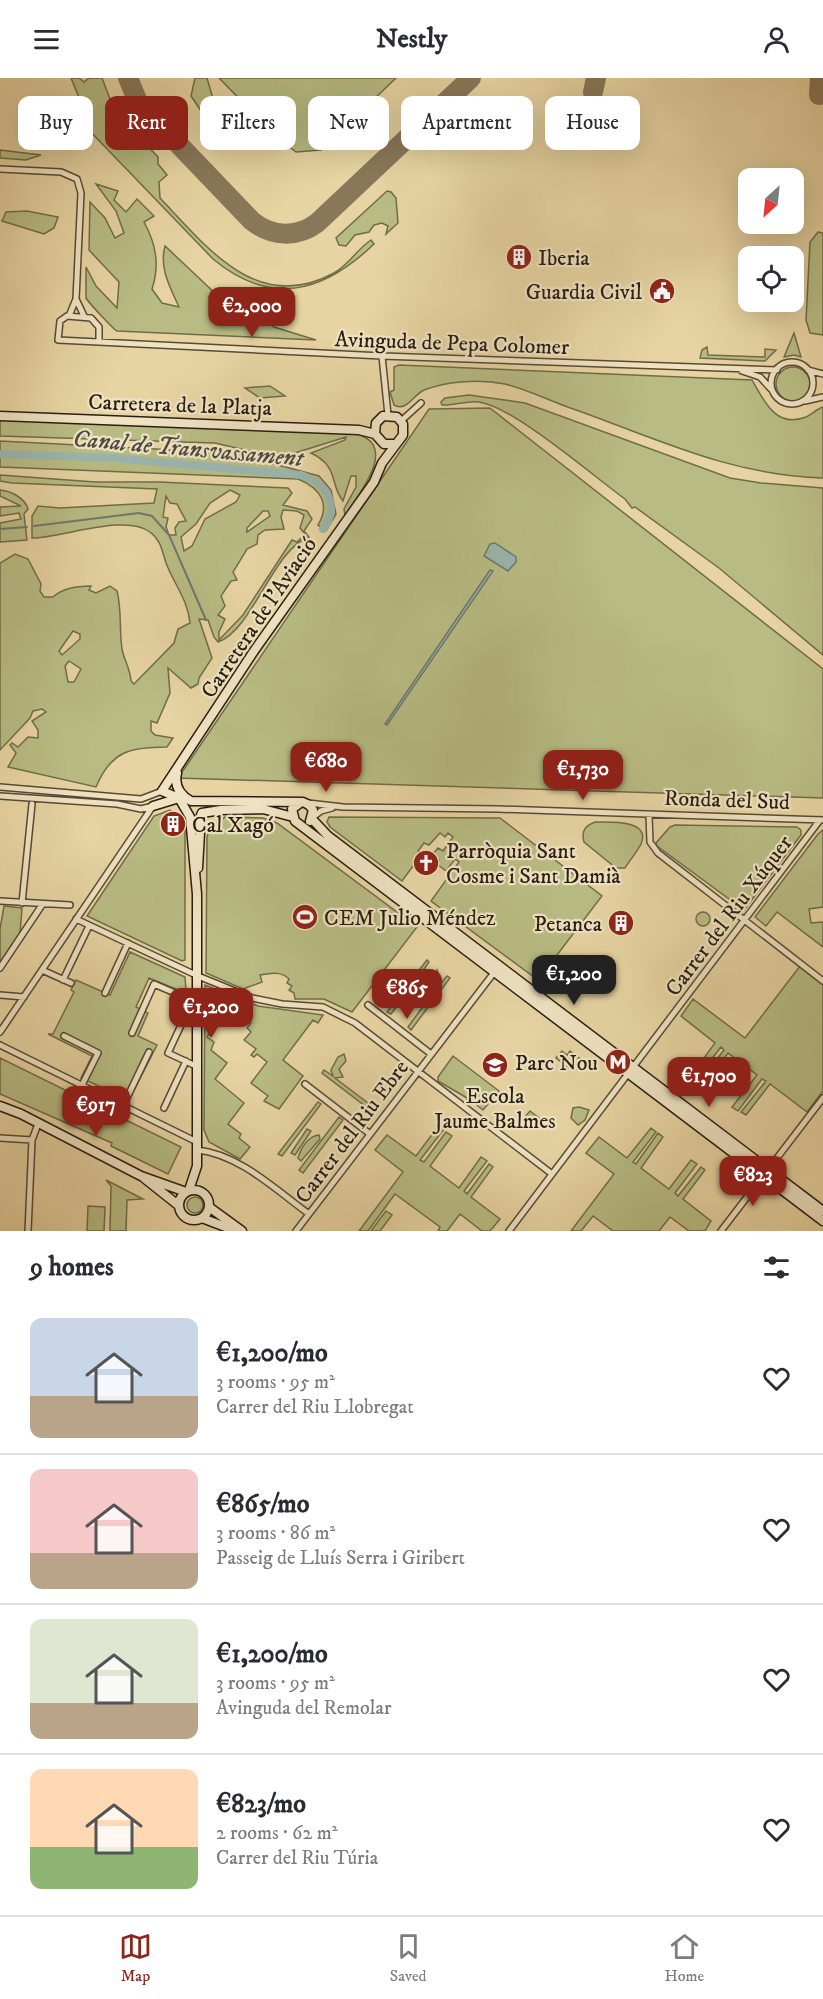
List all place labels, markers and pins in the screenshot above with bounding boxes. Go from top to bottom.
building icon: Iberia [504,242,534,272]
place label: Iberia [538,245,590,272]
public building icon: Guardia Civil [647,276,677,306]
place label: Guardia Civil [526,279,642,306]
pin: €2,000 [203,287,301,338]
pin: €680 [290,742,362,793]
pin: €1,730 [534,750,632,801]
building icon: Cal Xagó [158,809,188,839]
place label: Cal Xagó [192,812,274,839]
place label: Parròquia Sant Cosme i Sant Damià [446,838,621,890]
church icon: Parròquia Sant Cosme i Sant Damià [411,848,441,878]
sports icon: CEM Julio Méndez [290,902,320,932]
place label: CEM Julio Méndez [324,905,496,932]
building icon: Petanca [606,908,636,938]
place label: Petanca [534,911,603,938]
pin: €1,200 [525,955,623,1006]
pin: €865 [371,969,443,1020]
pin: €1,200 [162,988,260,1039]
metro station icon: Parc Nou [603,1047,633,1077]
school or university icon: Escola Jaume Balmes [480,1050,510,1080]
place label: Parc Nou [515,1050,598,1077]
pin: €1,700 [660,1057,758,1108]
place label: Escola Jaume Balmes [432,1083,556,1135]
pin: €917 [60,1086,132,1137]
pin: €823 [717,1156,789,1207]

